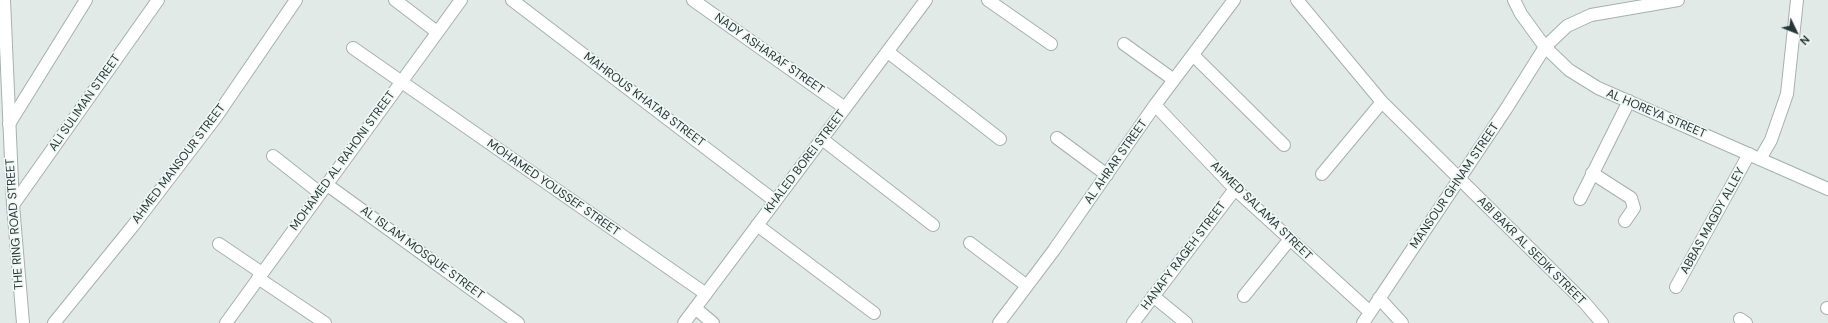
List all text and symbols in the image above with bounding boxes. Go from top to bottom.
street label: NADY ASHARAF STREET [711,11,827,97]
north arrow [1776,12,1816,52]
text: N [1797,32,1813,48]
street label: MAHROUS KHATAB STREET [581,50,707,150]
street label: ALI SULIMAN STREET [46,52,124,154]
street label: AL HOREYA STREET [1604,86,1708,142]
street label: MOHAMED AL RAHONI STREET [287,88,399,234]
street label: AHMED MANSOUR STREET [129,101,229,227]
street label: KHALED BOREI STREET [762,108,848,216]
street label: AL AHRAR STREET [1081,117,1151,207]
street label: MANSOUR GHNAM STREET [1408,120,1502,252]
street label: MOHAMED YOUSSEF STREET [484,137,622,239]
street label: THE RING ROAD STREET [3,158,27,290]
street label: AHMED SALAMA STREET [1207,159,1315,263]
street label: ABBAS MAGDY ALLEY [1678,165,1748,277]
street label: ABI BAKR AL SEDIK STREET [1474,194,1588,308]
street label: HANAFY RAGEH STREET [1139,199,1229,313]
street label: AL ISLAM MOSQUE STREET [357,203,487,303]

